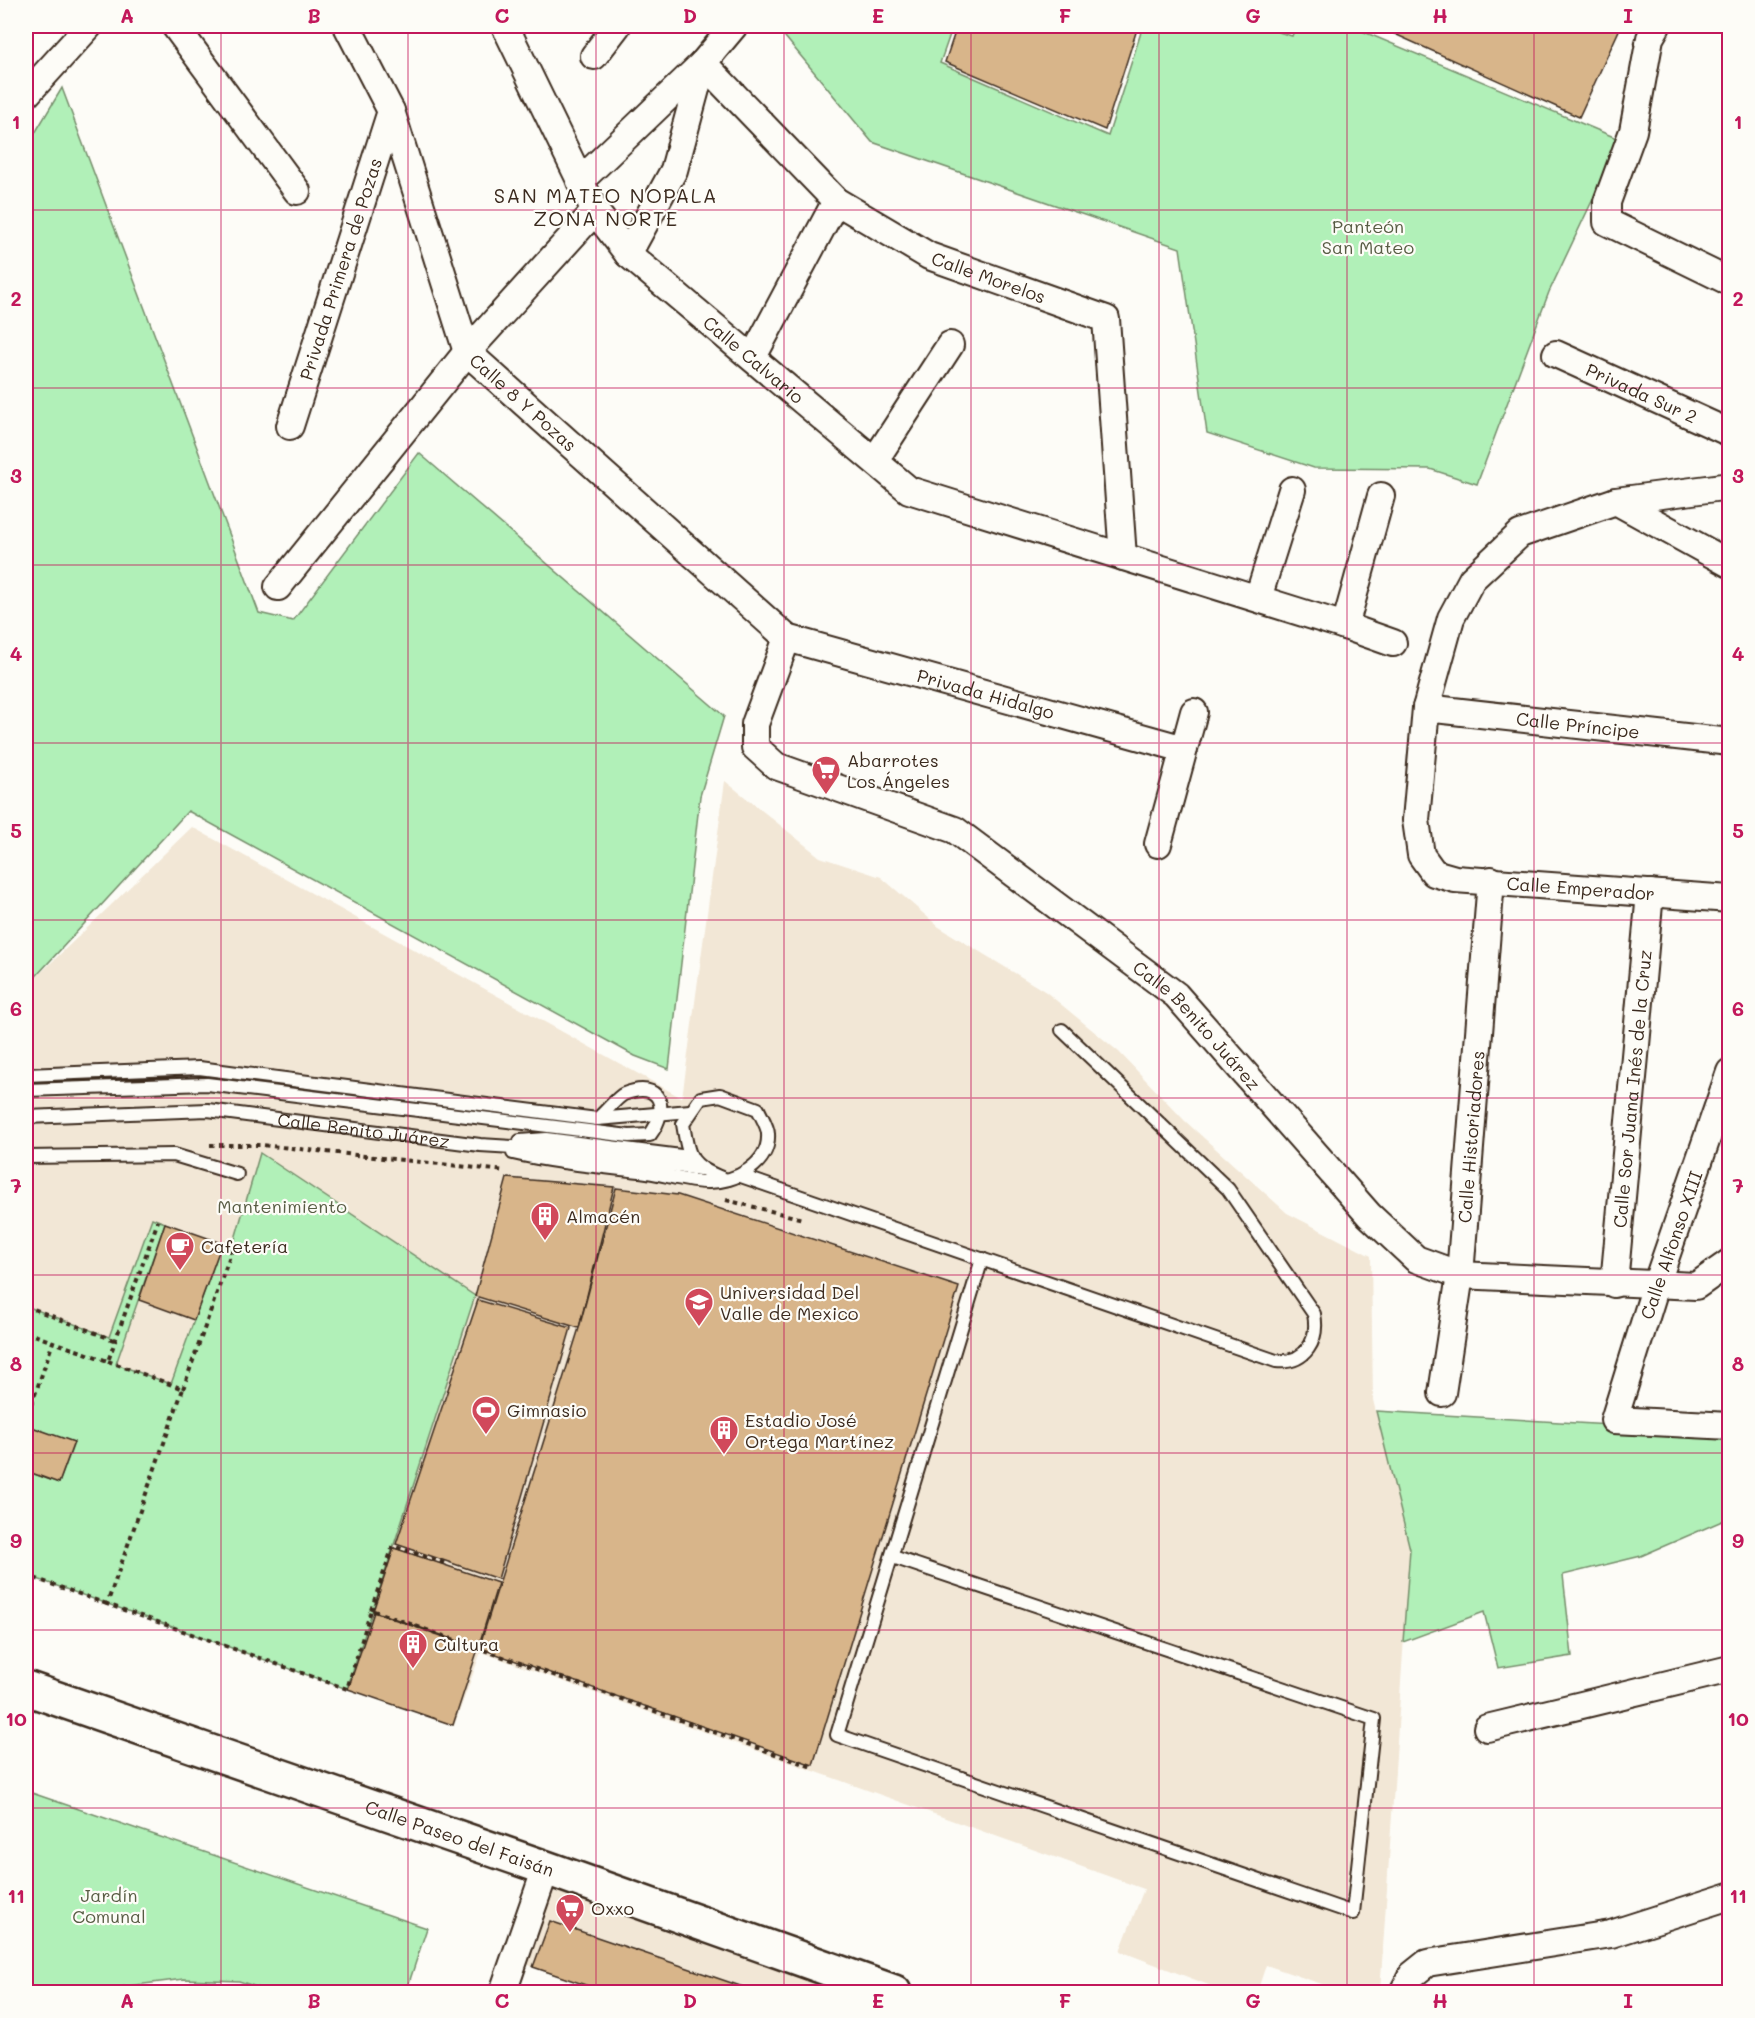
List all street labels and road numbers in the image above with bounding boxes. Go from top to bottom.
street label: Privada Primera de Pozas [294,155,387,383]
street label: Calle Morelos [928,246,1049,309]
street label: Calle Calvario [698,310,809,409]
street label: Calle 8 Y Pozas [465,348,582,457]
street label: Privada Sur 2 [1582,357,1701,429]
street label: Privada Hidalgo [914,663,1057,724]
street label: Calle Príncipe [1515,706,1641,744]
street label: Calle Emperador [1506,871,1656,906]
street label: Calle Sor Juana Inés de la Cruz [1607,949,1657,1229]
street label: Calle Benito Juárez [1128,955,1266,1095]
street label: Calle Historiadores [1452,1050,1490,1224]
street label: Calle Benito Juárez [276,1107,451,1153]
street label: Calle Alfonso XIII [1634,1168,1708,1322]
street label: Calle Paseo del Faisán [362,1794,557,1882]

